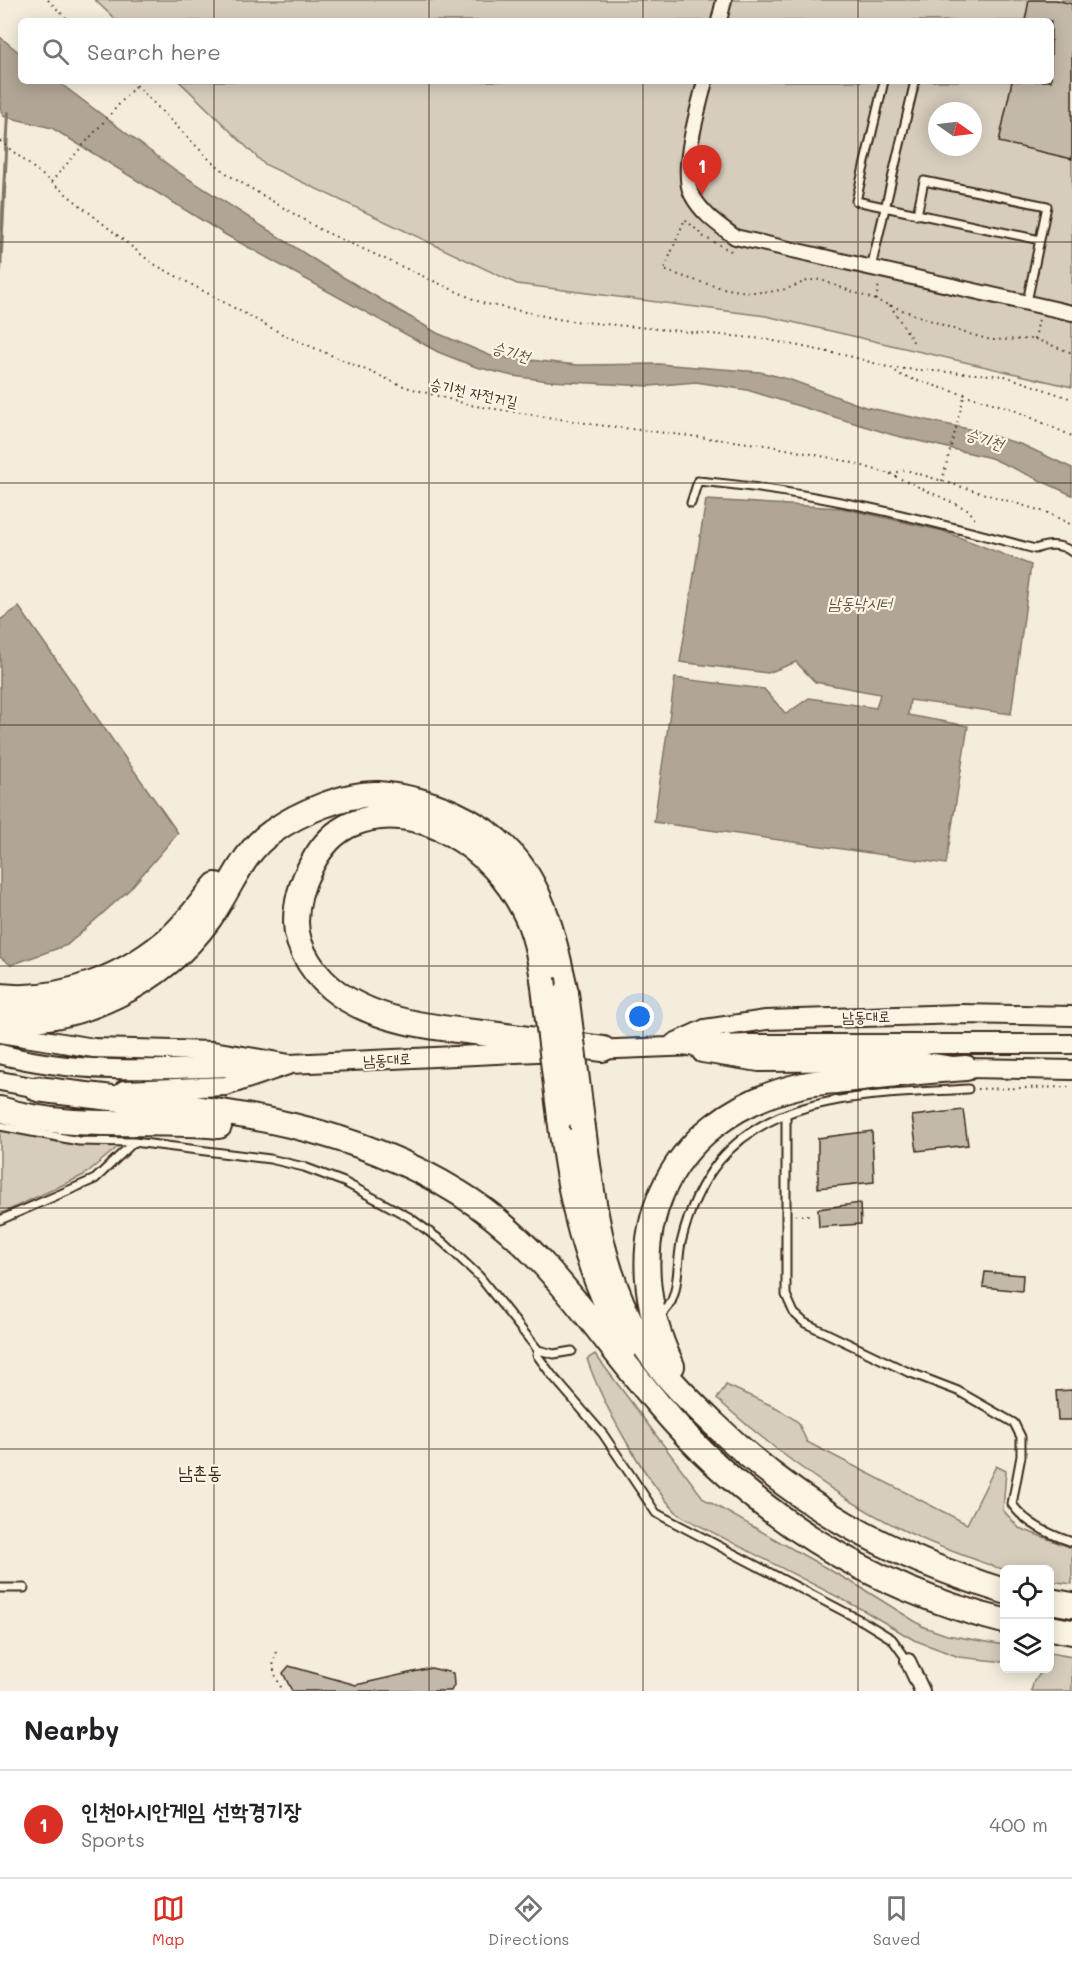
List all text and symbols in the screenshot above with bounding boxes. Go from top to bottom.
search box [18,18,1054,84]
icon: search [39,35,72,68]
text: Search here [87,37,221,66]
north arrow [928,102,982,156]
pin: 1 [682,146,722,195]
water label: 승기천 [490,336,535,367]
street label: 승기천 자전거길 [428,373,520,411]
water label: 승기천 [963,422,1009,455]
water label: 남동낚시터 [828,592,894,613]
your location [625,1002,654,1031]
street label: 남동대로 [842,1006,890,1026]
street label: 남동대로 [362,1048,412,1070]
district label: 남촌동 [178,1460,222,1484]
map controls [1000,1565,1054,1673]
button: locate [1000,1565,1054,1619]
button: layers [1000,1619,1054,1673]
text: Nearby [24,1713,119,1747]
text: 인천아시안게임 선학경기장 [81,1796,301,1825]
text: 1 [39,1811,48,1837]
text: 400 m [989,1811,1048,1837]
text: Sports [81,1826,145,1852]
tab: Map [152,1892,185,1949]
tab: Directions [488,1892,569,1949]
tab: Saved [873,1892,920,1949]

